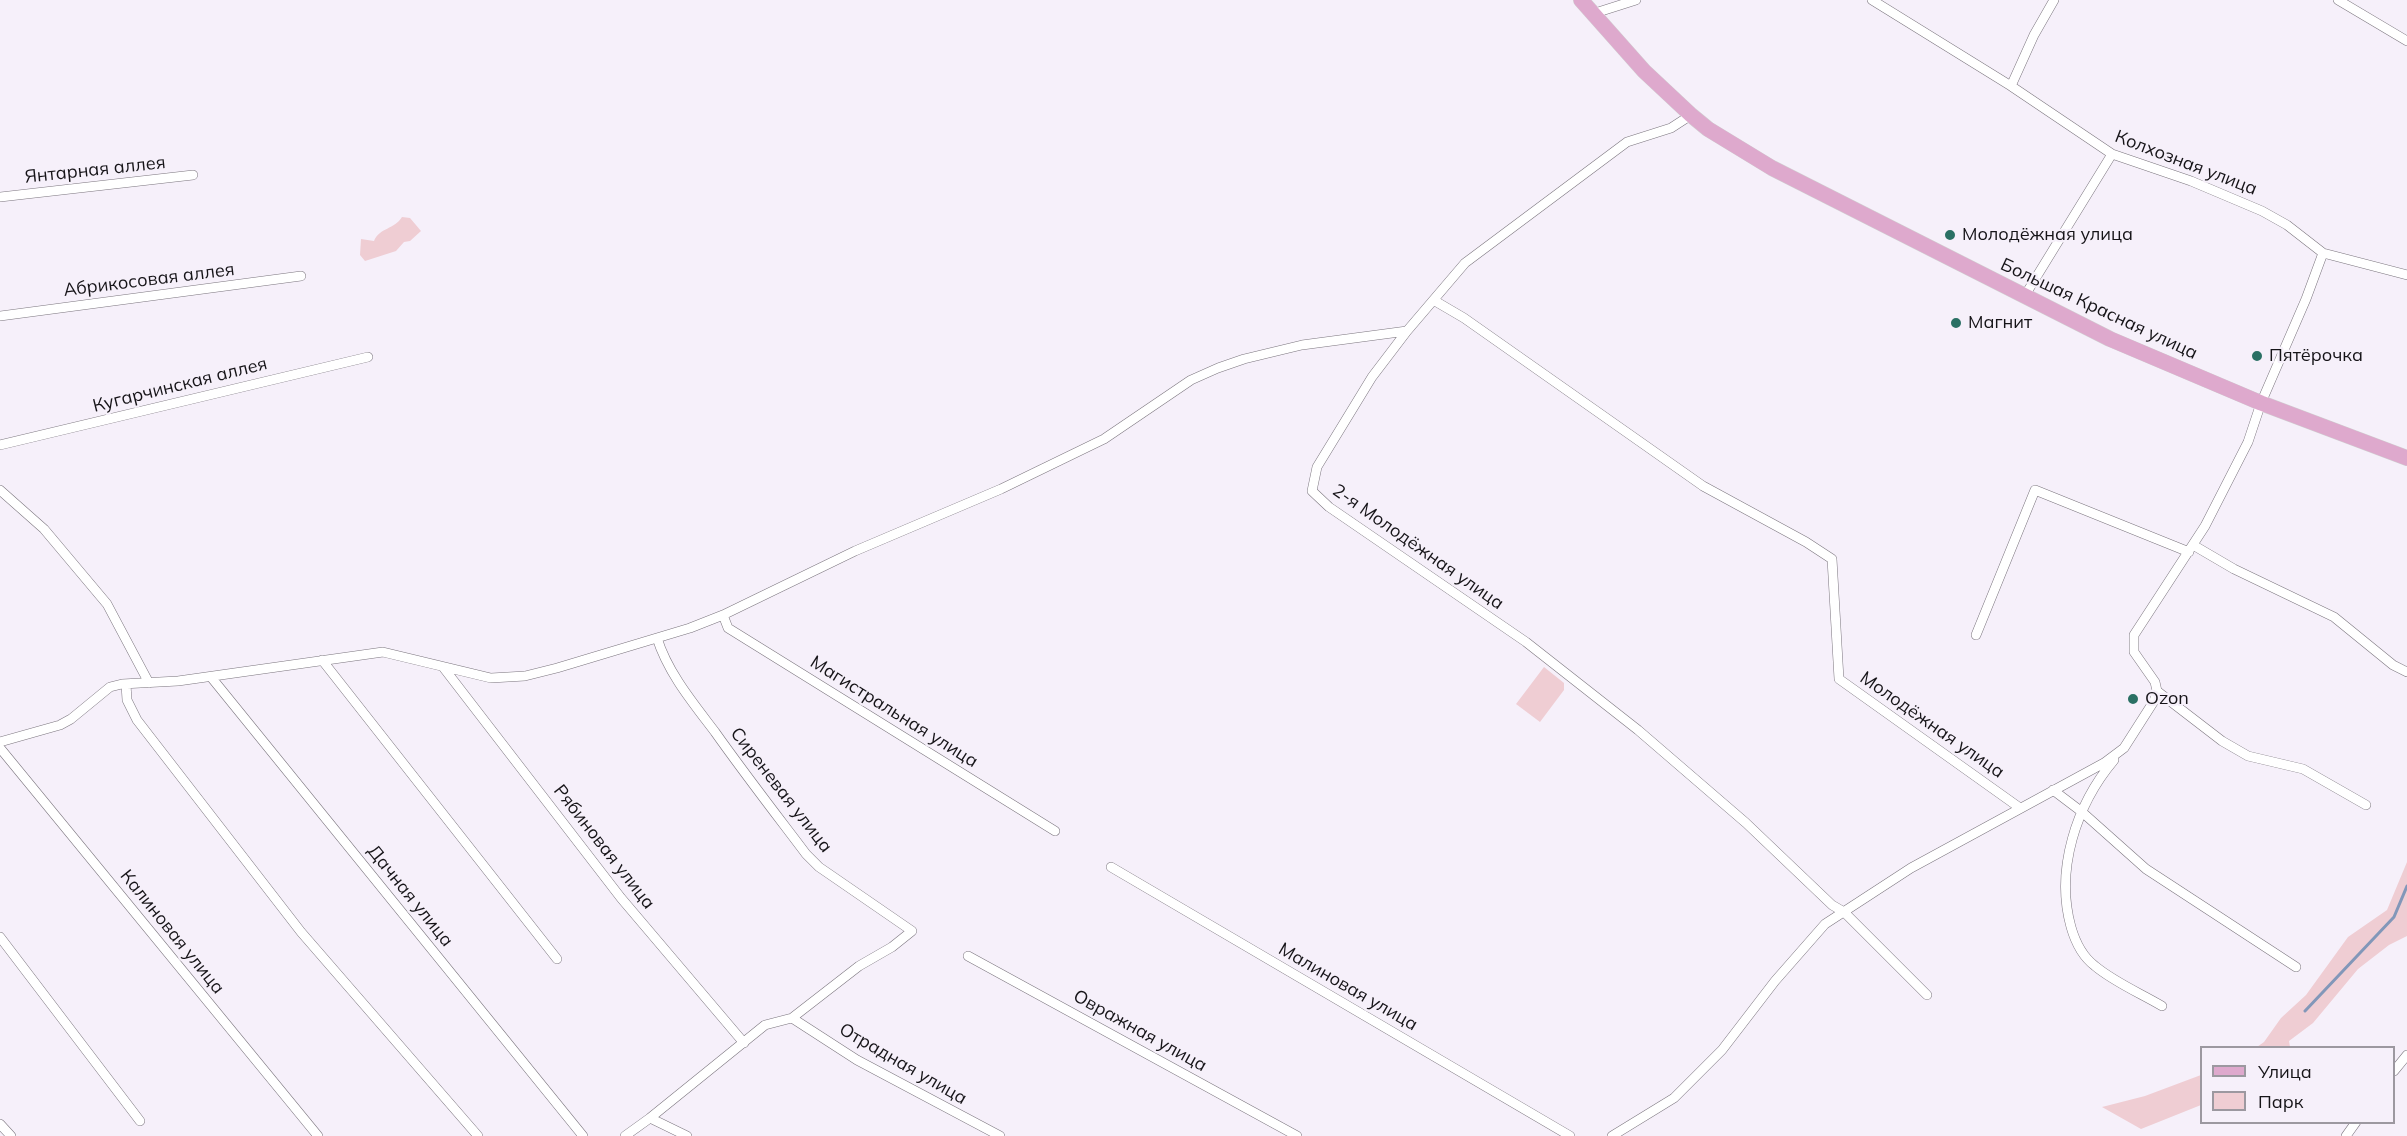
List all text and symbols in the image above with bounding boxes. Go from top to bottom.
street label: Колхозная улица [2112,126,2260,200]
street label: Янтарная аллея [23,152,167,188]
place label: Молодёжная улица [1962,224,2133,246]
marker: Молодёжная улица [1943,228,1957,242]
street label: Большая Красная улица [1997,254,2201,364]
street label: Абрикосовая аллея [62,259,236,301]
place label: Магнит [1968,312,2032,334]
marker: Магнит [1949,316,1963,330]
place label: Пятёрочка [2269,345,2363,367]
marker: Пятёрочка [2250,349,2264,363]
street label: Кугарчинская аллея [91,353,269,417]
street label: 2-я Молодёжная улица [1328,480,1508,614]
street label: Магистральная улица [806,652,982,772]
street label: Молодёжная улица [1856,667,2008,783]
place label: Ozon [2145,688,2189,710]
marker: Ozon [2126,692,2140,706]
street label: Сиреневая улица [725,723,837,857]
street label: Рябиновая улица [549,780,659,914]
street label: Дачная улица [362,841,458,951]
street label: Калиновая улица [115,866,229,998]
street label: Малиновая улица [1275,938,1421,1036]
street label: Овражная улица [1070,985,1210,1077]
street label: Отрадная улица [835,1019,971,1109]
legend [2200,1046,2395,1124]
text: Улица [2258,1060,2312,1083]
text: Парк [2258,1090,2303,1113]

